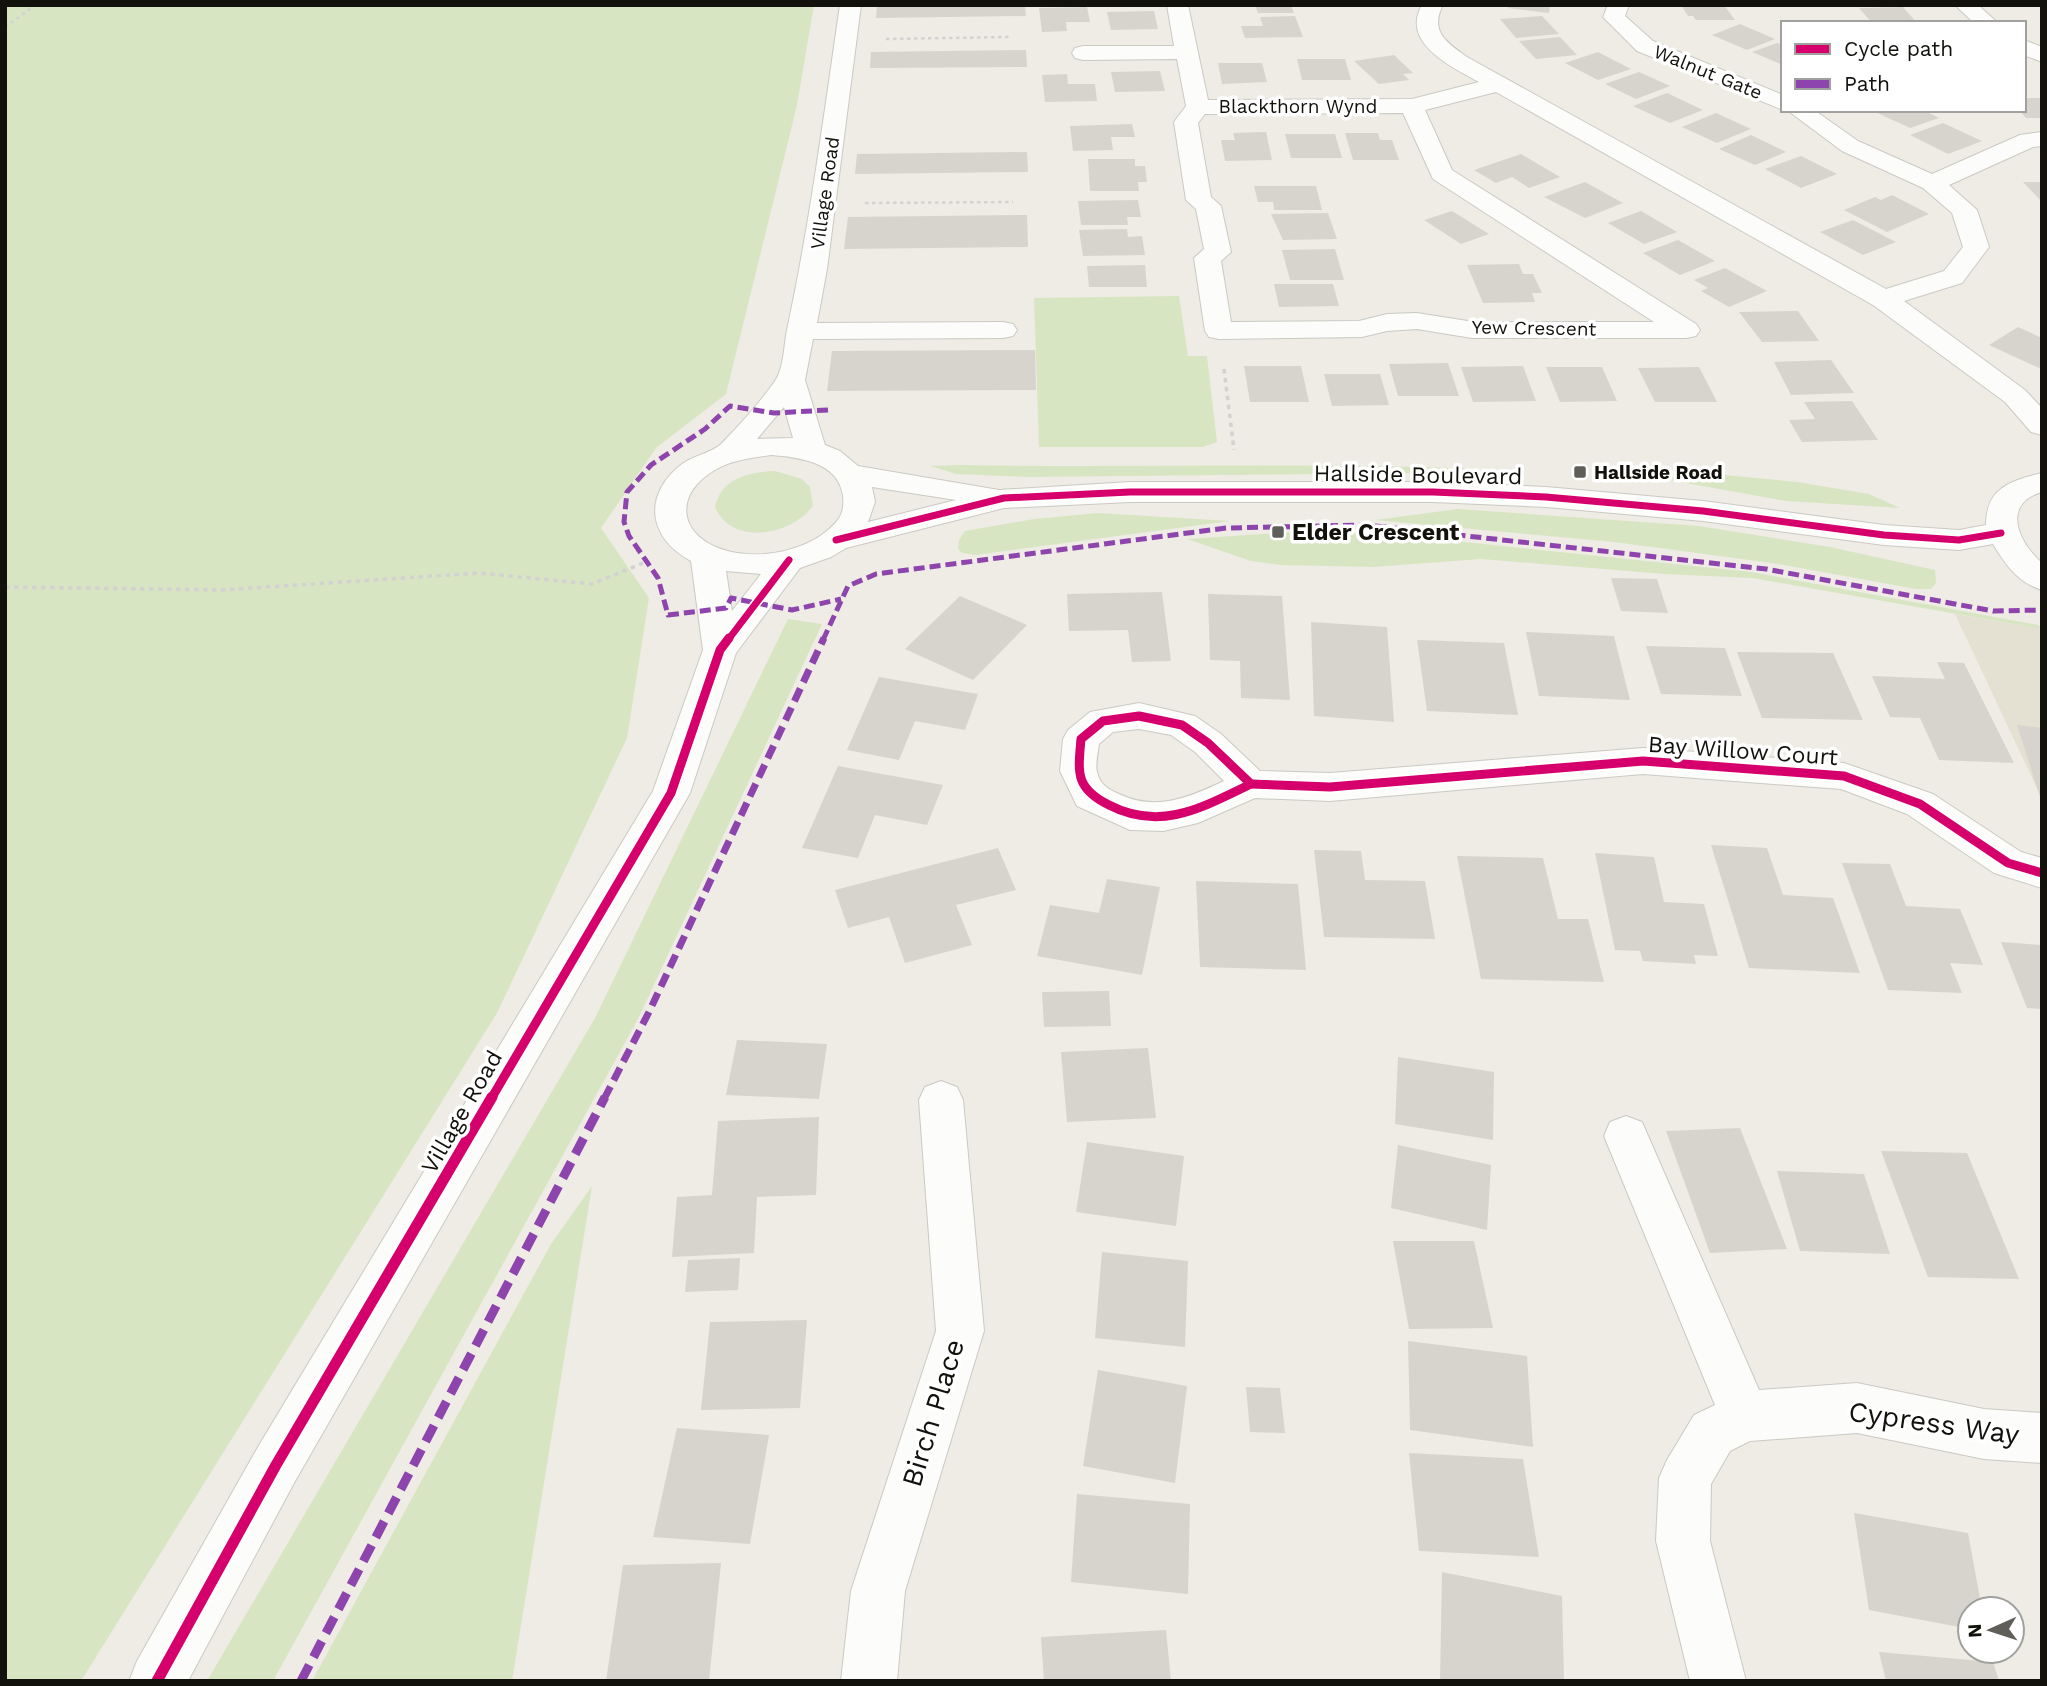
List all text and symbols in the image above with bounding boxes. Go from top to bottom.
legend [1781,21,2026,112]
text: Cycle path [1844,36,1953,61]
street label: Walnut Gate [1650,40,1766,104]
text: Path [1844,71,1890,96]
street label: Blackthorn Wynd [1219,95,1377,118]
street label: Village Road [806,135,844,251]
street label: Yew Crescent [1471,315,1597,341]
street label: Hallside Boulevard [1313,460,1523,490]
place label: Hallside Road [1594,461,1723,484]
marker: Hallside Road [1572,464,1588,480]
place label: Elder Crescent [1292,519,1459,546]
marker: Elder Crescent [1270,524,1286,540]
street label: Bay Willow Court [1647,731,1839,771]
street label: Village Road [416,1046,508,1178]
street label: Birch Place [895,1335,971,1491]
street label: Cypress Way [1847,1395,2022,1451]
north arrow [1956,1595,2026,1665]
text: N [1963,1623,1986,1639]

